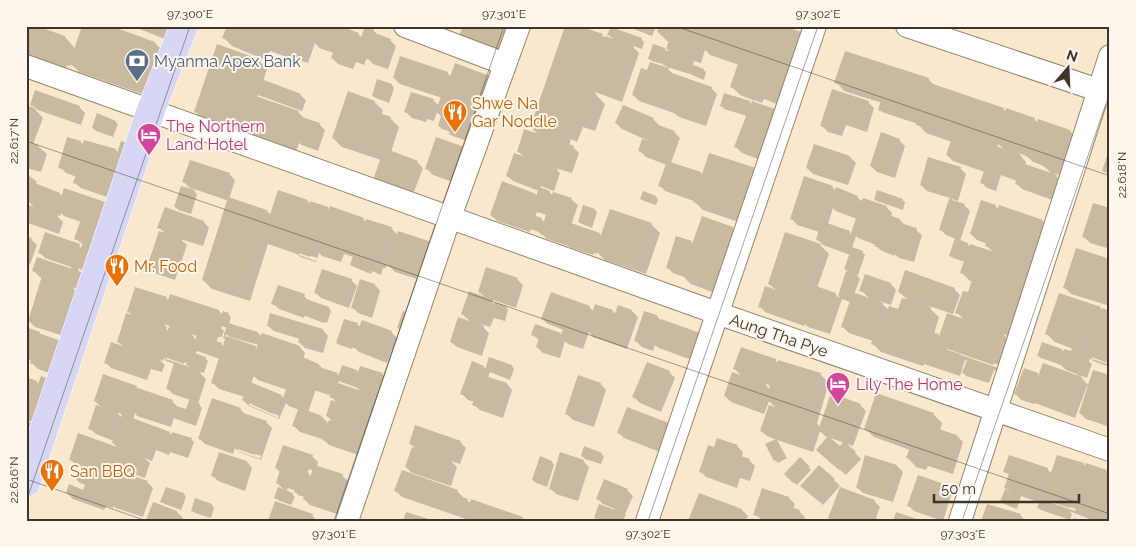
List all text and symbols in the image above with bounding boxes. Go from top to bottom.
text: 97.300°E [167,7,213,21]
text: 97.301°E [482,7,526,21]
text: 97.302°E [795,7,841,21]
north arrow [1044,42,1094,92]
text: N [1065,46,1080,65]
bank icon: Myanma Apex Bank [124,48,150,82]
place label: Myanma Apex Bank [154,52,301,71]
place label: Shwe Na Gar Noddle [472,94,557,131]
restaurant icon: Shwe Na Gar Noddle [442,99,468,133]
place label: The Northern Land Hotel [166,117,265,154]
text: 22.617°N [7,118,21,164]
hotel icon: The Northern Land Hotel [136,122,162,156]
text: 22.618°N [1115,152,1129,198]
restaurant icon: Mr. Food [104,253,130,287]
place label: Mr. Food [134,257,197,276]
street label: Aung Tha Pye [727,310,830,361]
hotel icon: Lily The Home [825,371,851,405]
place label: Lily The Home [856,375,963,394]
text: 22.616°N [7,457,21,503]
restaurant icon: San BBQ [39,458,65,492]
place label: San BBQ [70,462,135,481]
scale bar [934,472,1078,504]
text: 50 m [941,480,976,498]
text: 97.301°E [312,527,356,541]
text: 97.302°E [625,527,671,541]
text: 97.303°E [940,527,986,541]

